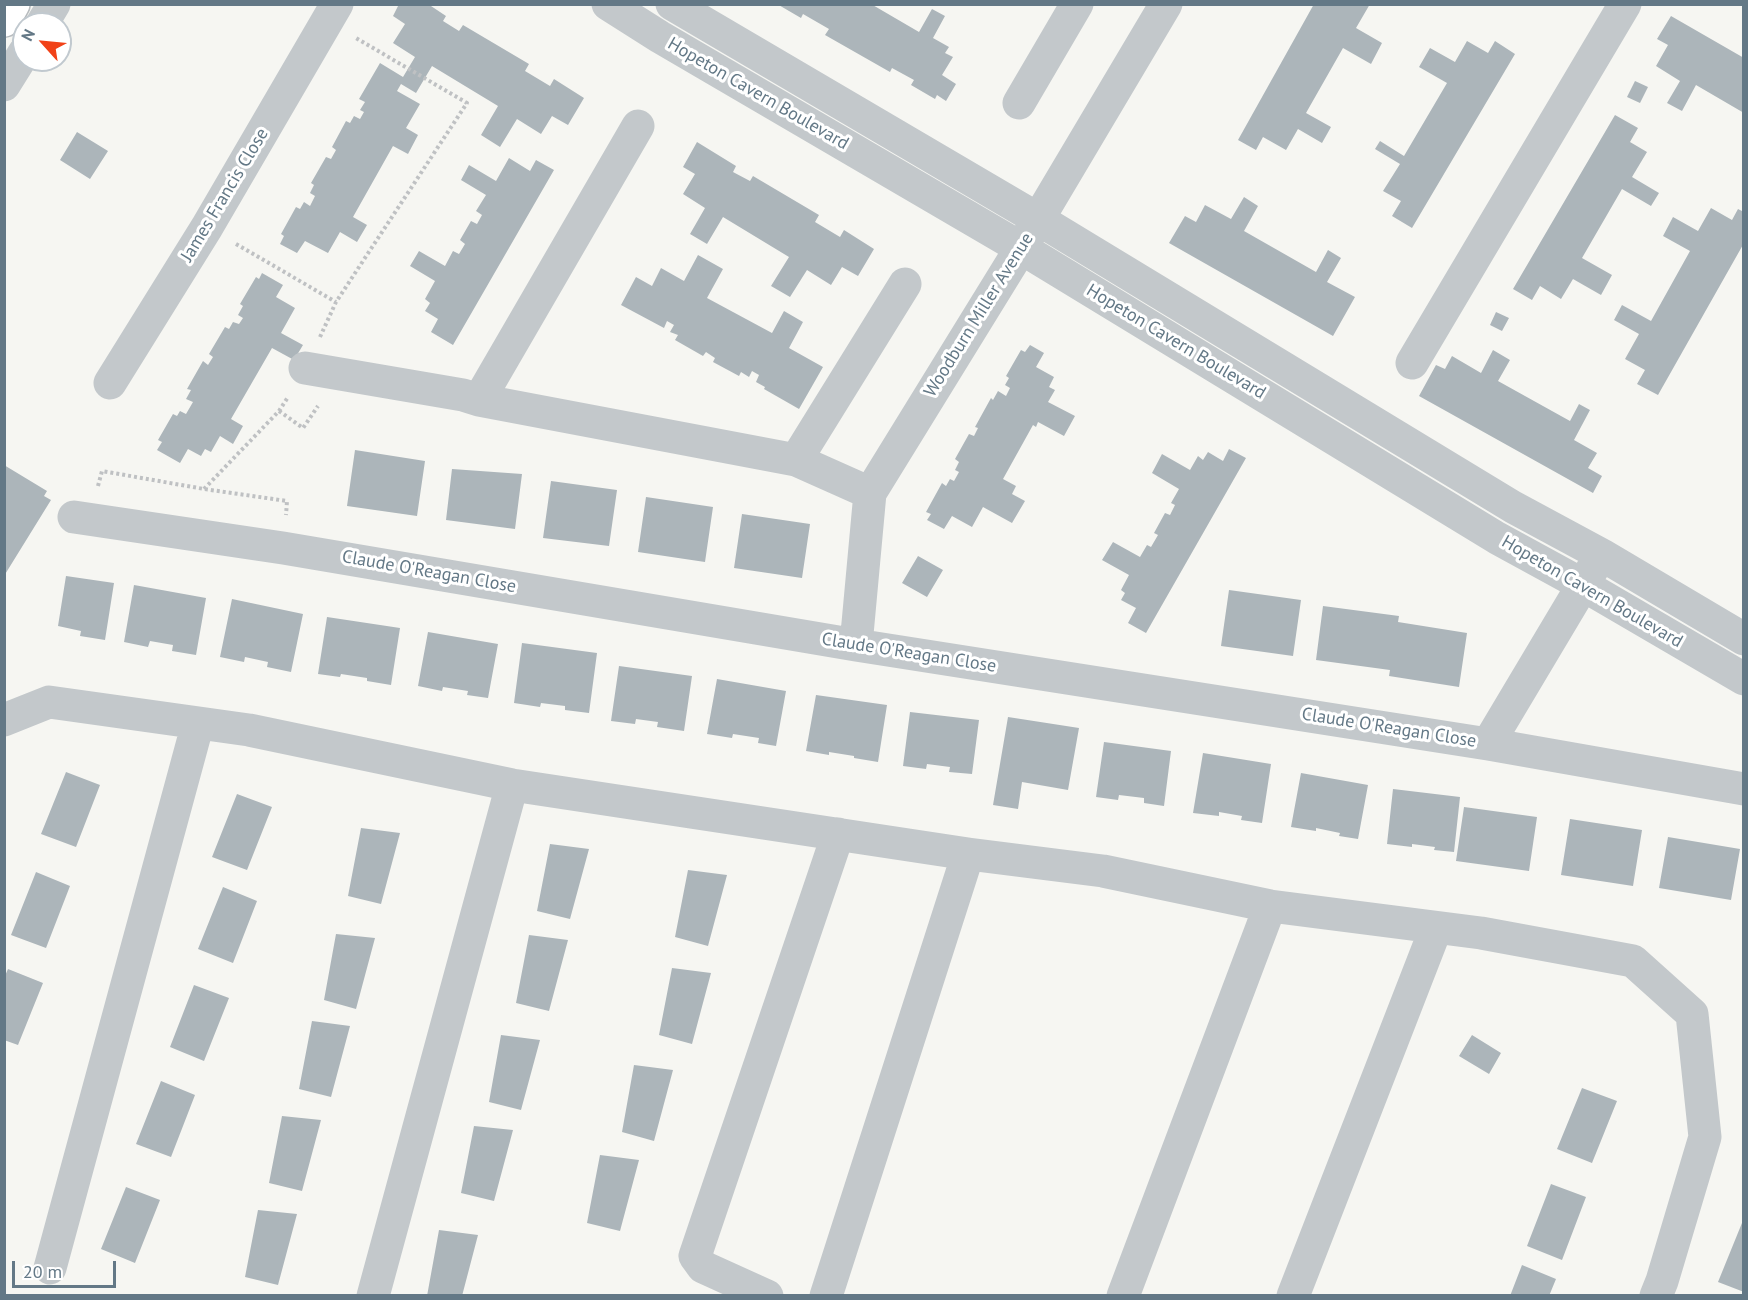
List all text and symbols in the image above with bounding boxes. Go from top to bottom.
north arrow [12,12,72,72]
text: N [16,26,39,44]
street label: Hopeton Cavern Boulevard [664,33,852,155]
street label: James Francis Close [177,124,273,266]
street label: Woodburn Miller Avenue [920,229,1038,401]
street label: Hopeton Cavern Boulevard [1082,280,1270,404]
street label: Hopeton Cavern Boulevard [1498,531,1686,653]
street label: Claude O'Reagan Close [340,546,518,598]
street label: Claude O'Reagan Close [820,629,998,677]
street label: Claude O'Reagan Close [1300,704,1478,752]
scale bar [15,1249,118,1287]
text: 20 m [23,1260,62,1283]

